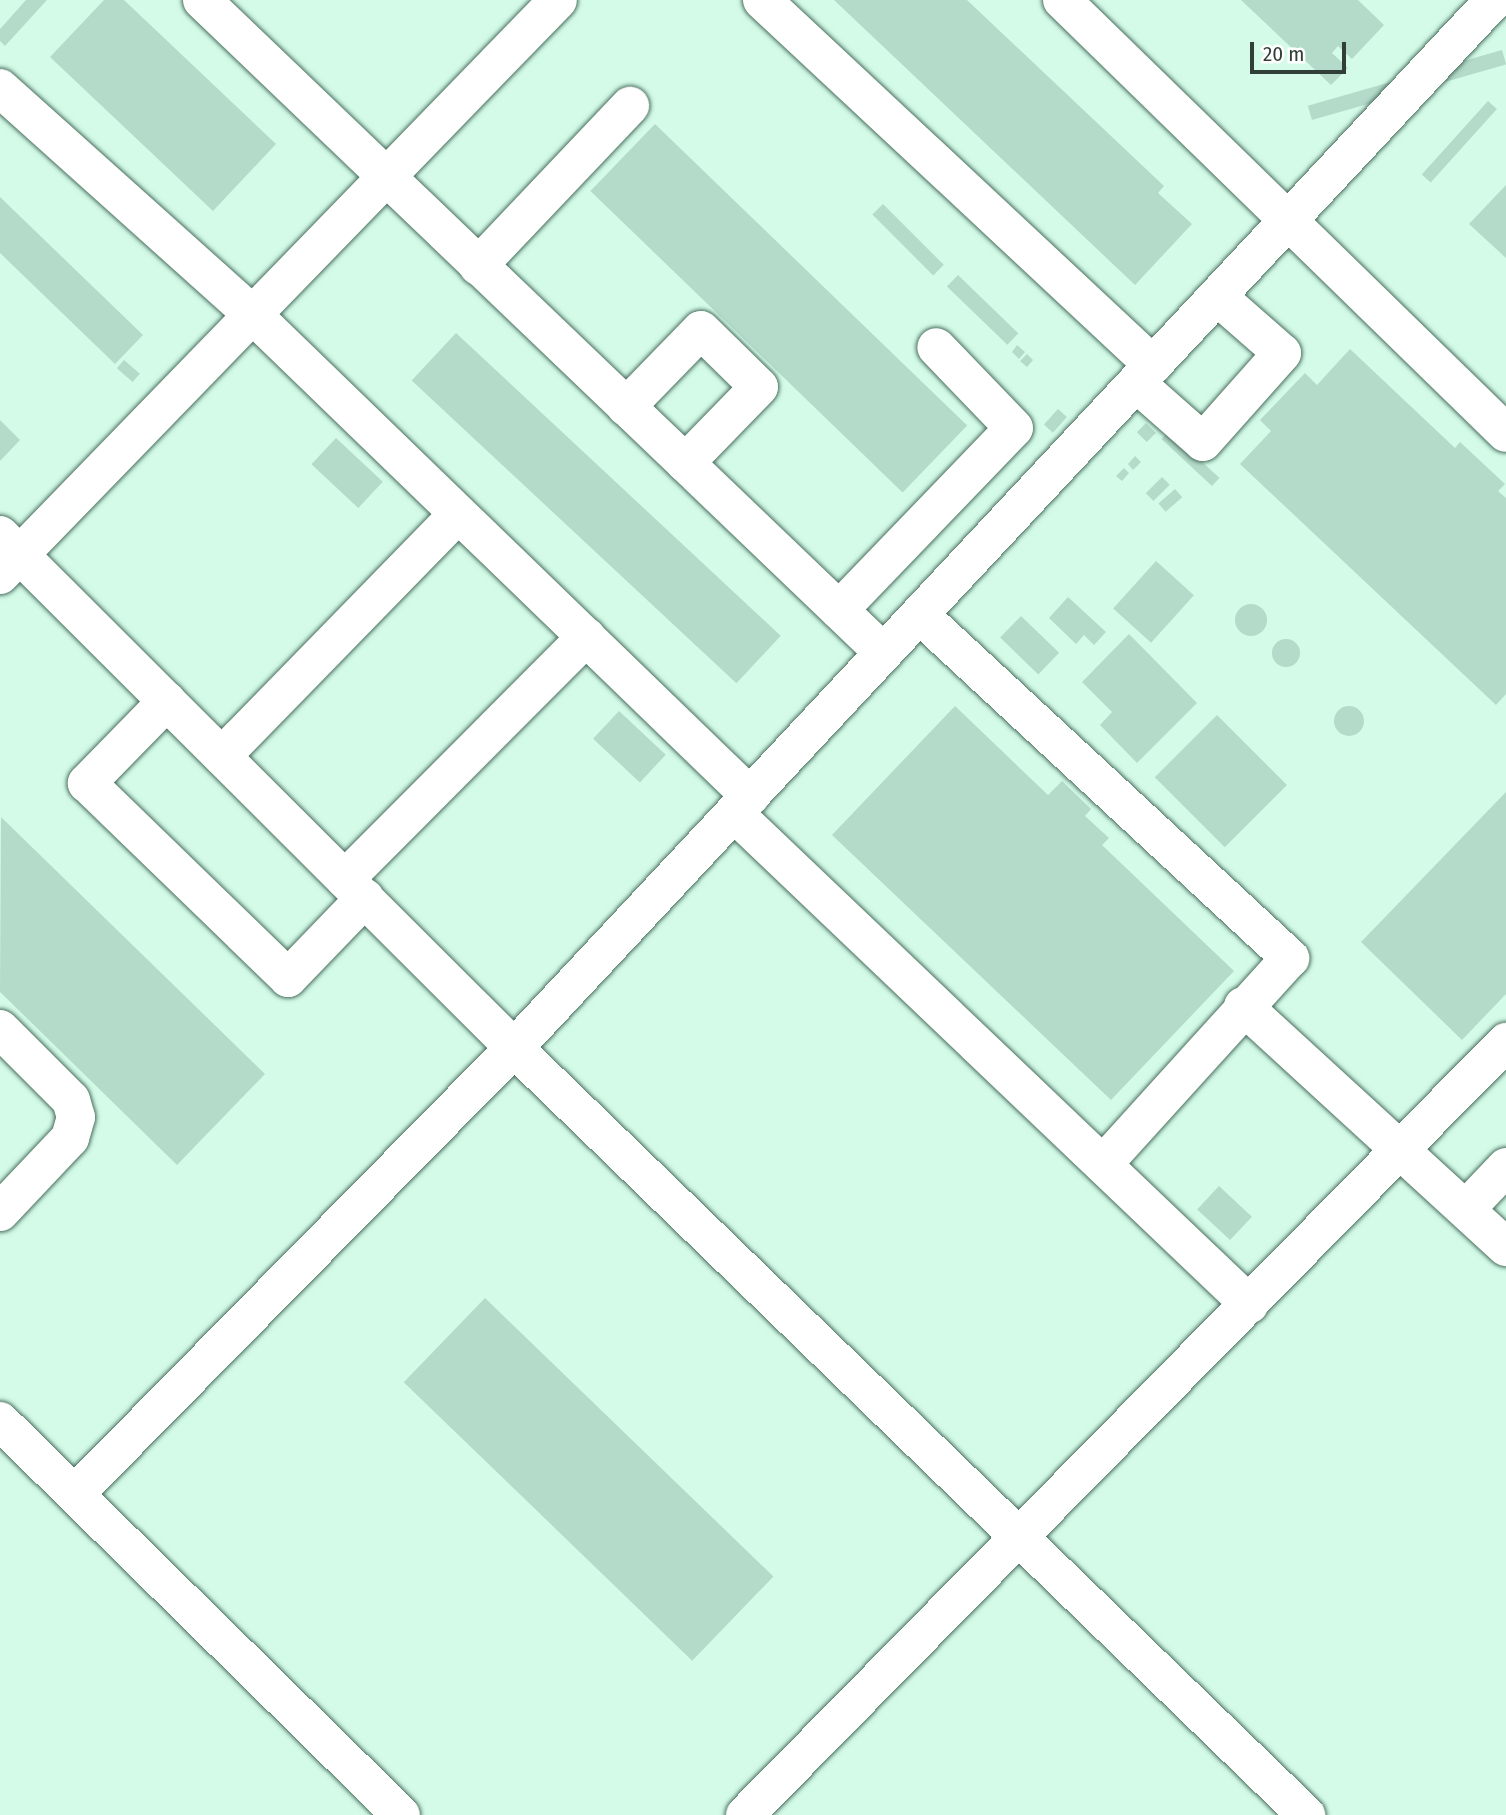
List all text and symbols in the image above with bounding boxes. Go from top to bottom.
scale bar [1254,28,1350,72]
text: 20 m [1263,41,1304,67]

